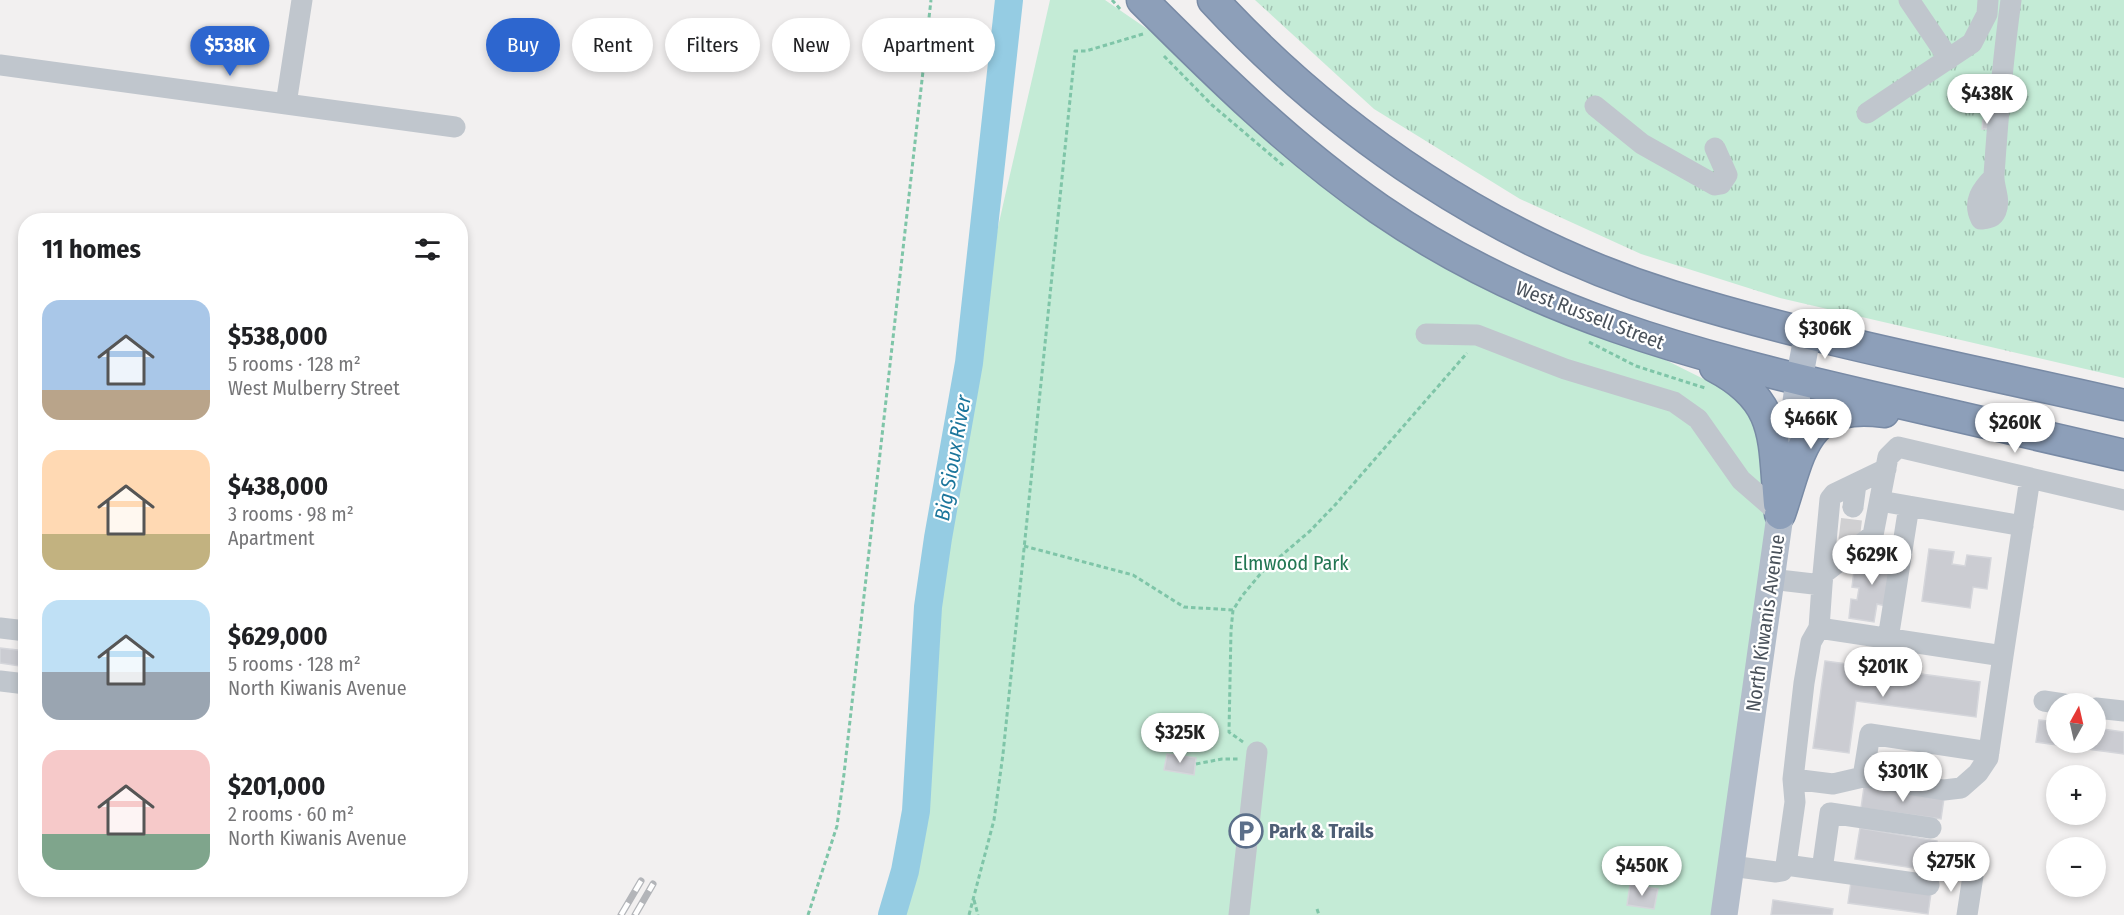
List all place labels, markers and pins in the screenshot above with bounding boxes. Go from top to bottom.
pin: $538K [188,26,272,77]
pin: $438K [1945,74,2029,125]
pin: $306K [1783,309,1867,360]
pin: $466K [1769,399,1853,450]
pin: $260K [1973,403,2057,454]
pin: $629K [1830,535,1914,586]
pin: $201K [1841,647,1925,698]
pin: $325K [1138,713,1222,764]
pin: $301K [1861,752,1945,803]
parking icon: Park & Trails [1228,813,1264,849]
place label: Park & Trails [1269,819,1374,843]
pin: $275K [1909,842,1993,893]
pin: $450K [1600,846,1684,897]

